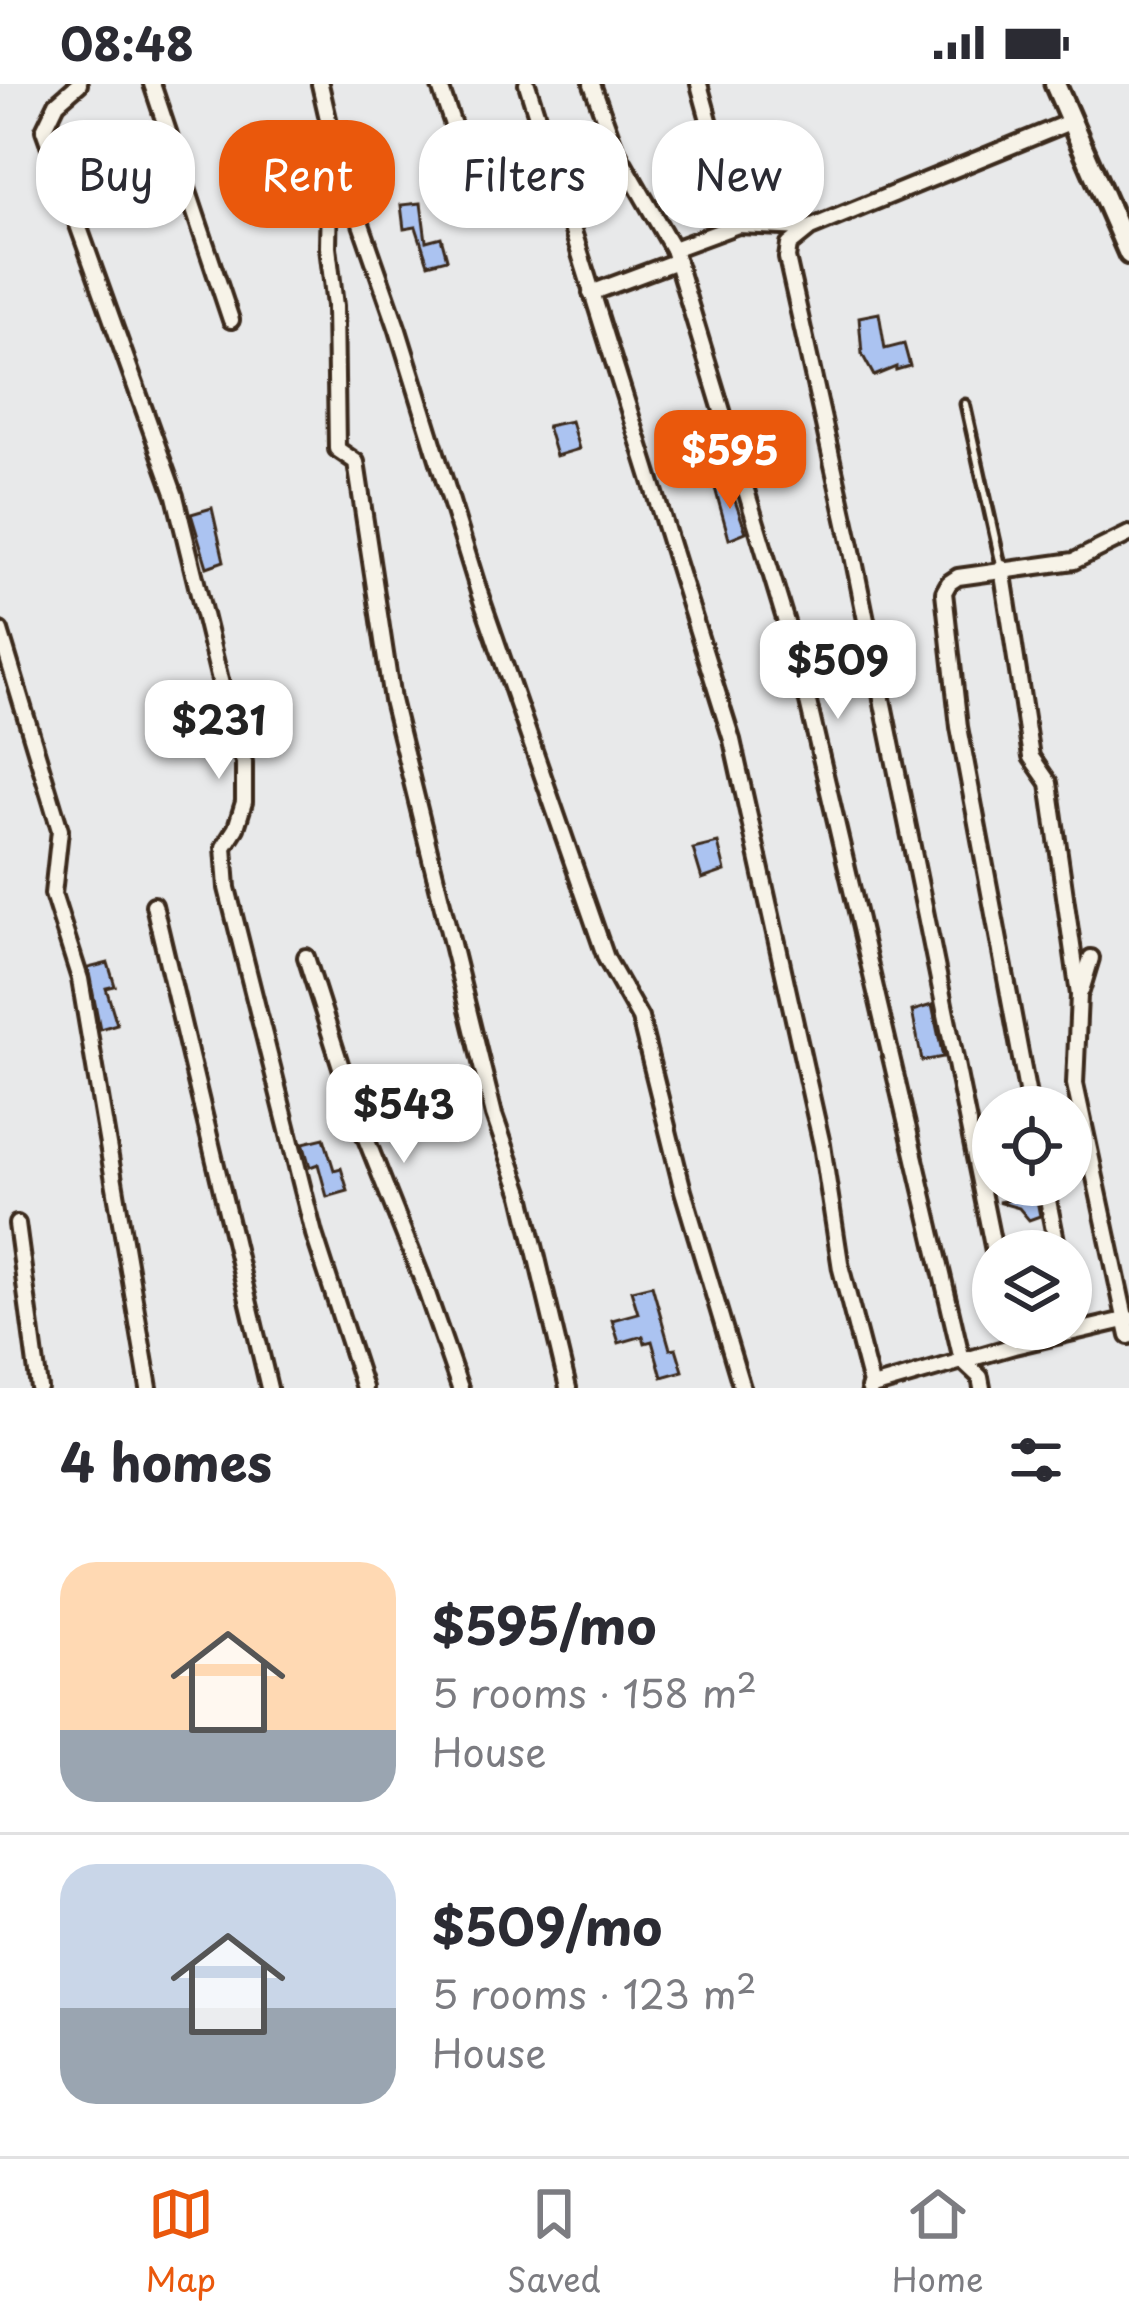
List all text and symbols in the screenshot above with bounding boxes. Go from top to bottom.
text: 08:48 [60,8,194,76]
chip: Buy [36,120,195,228]
chip: Rent [219,120,395,228]
chip: Filters [419,120,628,228]
chip: New [652,120,824,228]
pin: $595 [659,410,801,512]
text: $595 [681,419,779,478]
pin: $509 [767,620,909,722]
text: $509 [787,629,889,688]
pin: $231 [148,680,290,782]
text: $231 [172,689,266,748]
pin: $543 [333,1064,475,1166]
text: $543 [353,1073,455,1132]
map controls [972,1086,1092,1350]
button: locate [972,1086,1092,1206]
button: layers [972,1230,1092,1350]
text: 4 homes [60,1422,272,1499]
icon: filters [1003,1427,1069,1493]
text: $595/mo [432,1585,656,1662]
icon: home [156,1610,300,1754]
text: 5 rooms · 158 m² [432,1662,757,1721]
text: House [432,1721,546,1780]
text: $509/mo [432,1886,662,1963]
icon: home [156,1912,300,2056]
text: 5 rooms · 123 m² [432,1963,757,2022]
text: House [432,2022,546,2081]
tab: Map [146,2181,216,2303]
tab: Saved [507,2181,601,2303]
tab: Home [892,2181,983,2303]

